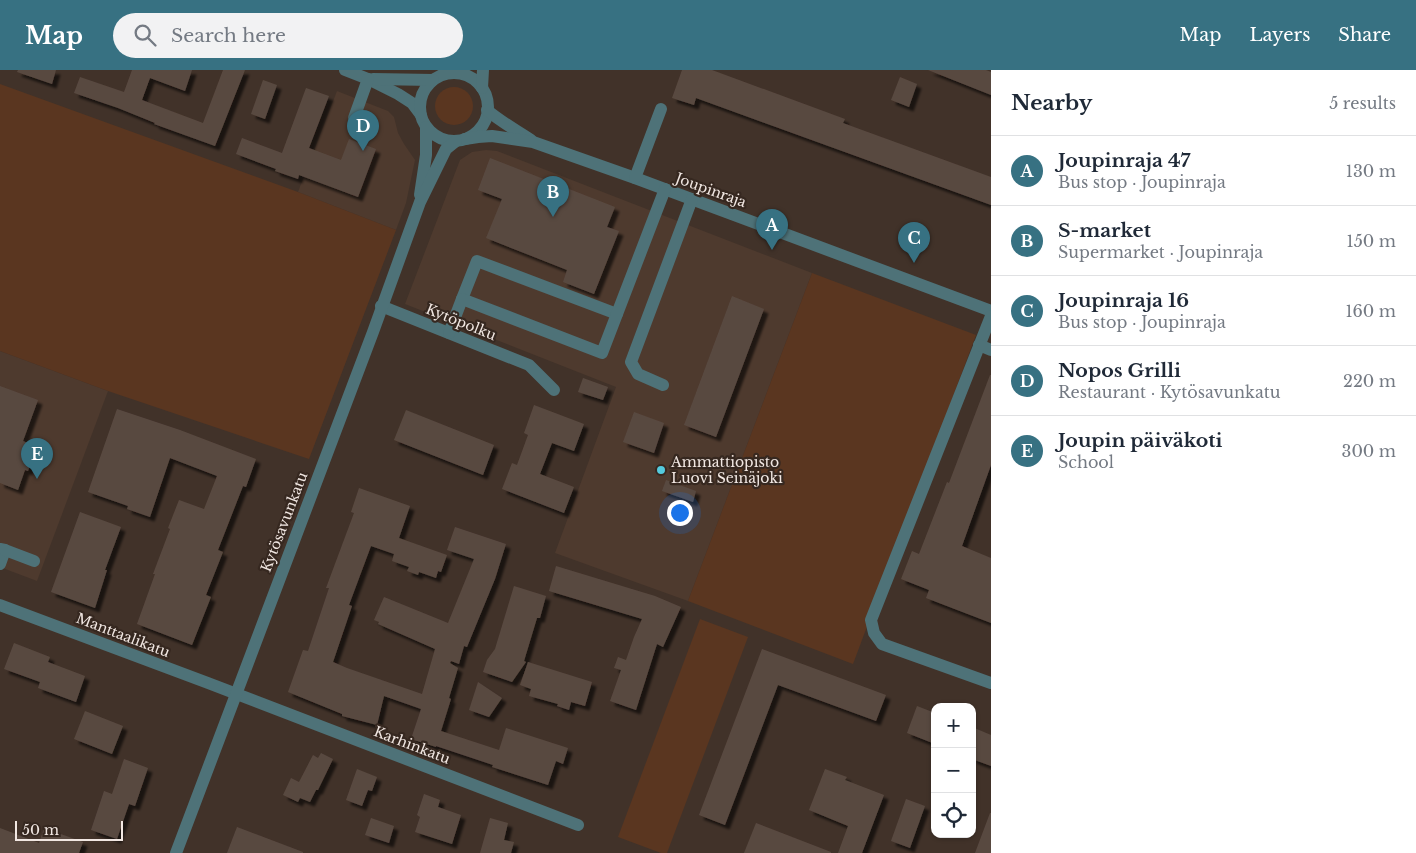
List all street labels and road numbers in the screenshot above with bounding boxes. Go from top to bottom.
street label: Joupinraja [671,168,749,211]
street label: Kytöpolku [423,300,499,345]
street label: Kytösavunkatu [257,469,312,575]
street label: Manttaalikatu [73,609,173,661]
street label: Karhinkatu [371,722,453,768]

